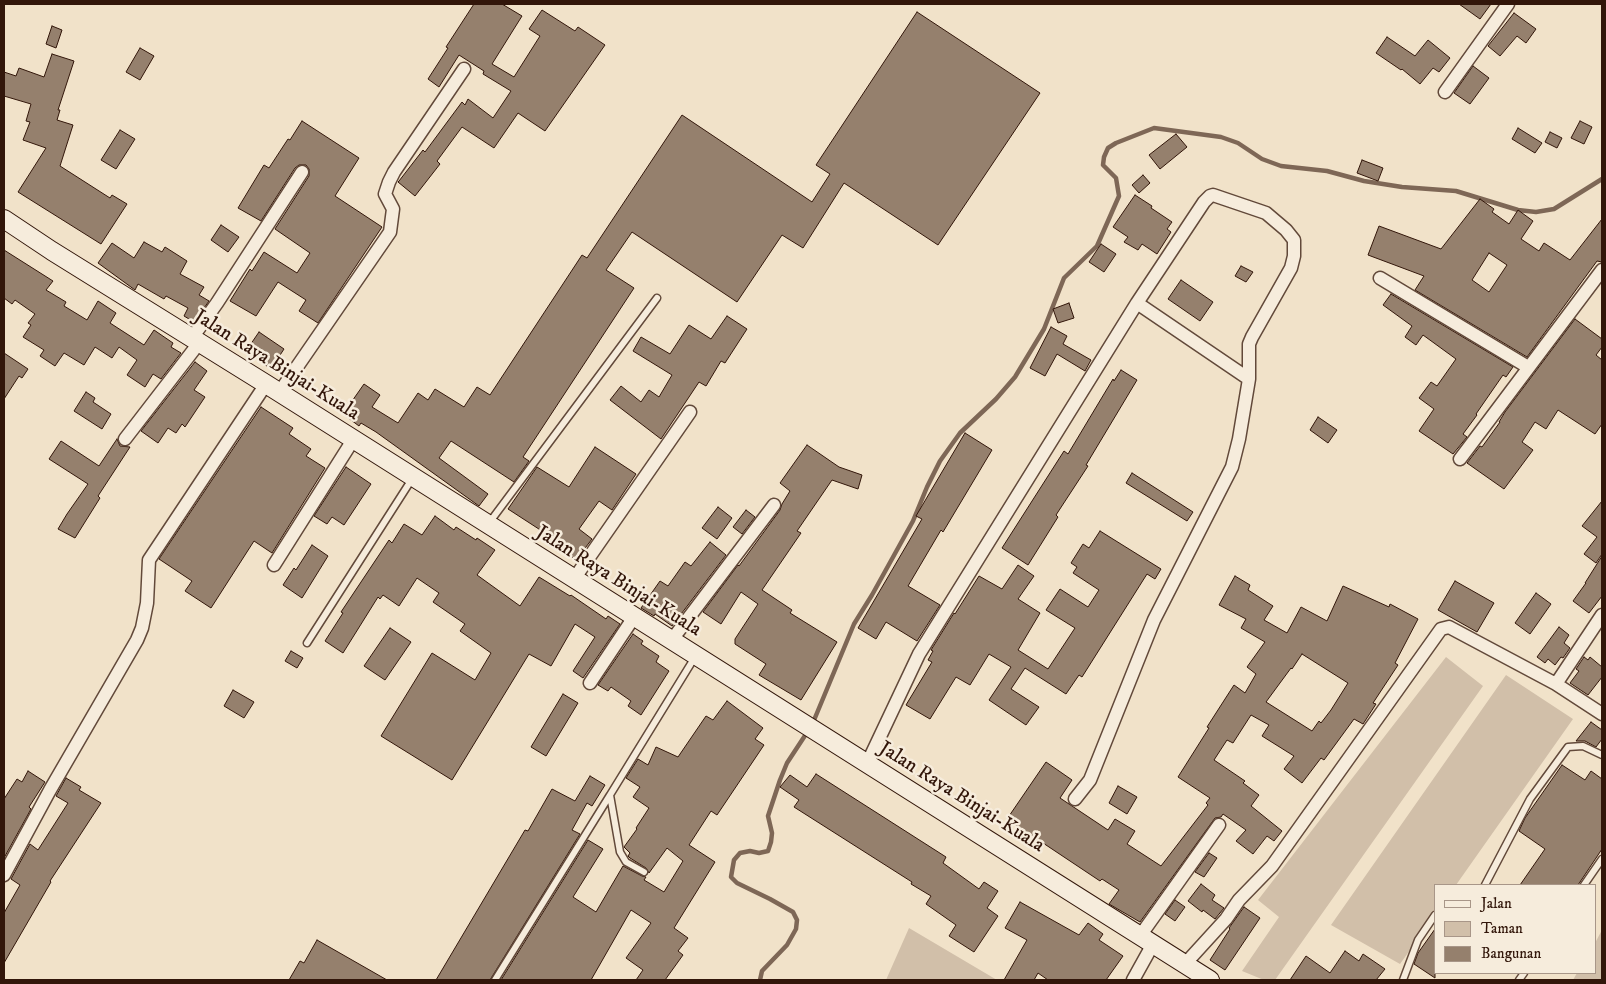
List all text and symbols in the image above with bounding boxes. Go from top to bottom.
street label: Jalan Raya Binjai-Kuala [189,305,363,427]
street label: Jalan Raya Binjai-Kuala [531,521,705,643]
street label: Jalan Raya Binjai-Kuala [874,737,1048,859]
legend [1434,884,1596,974]
text: Jalan [1481,894,1512,913]
text: Taman [1481,919,1523,938]
text: Bangunan [1481,944,1541,963]

